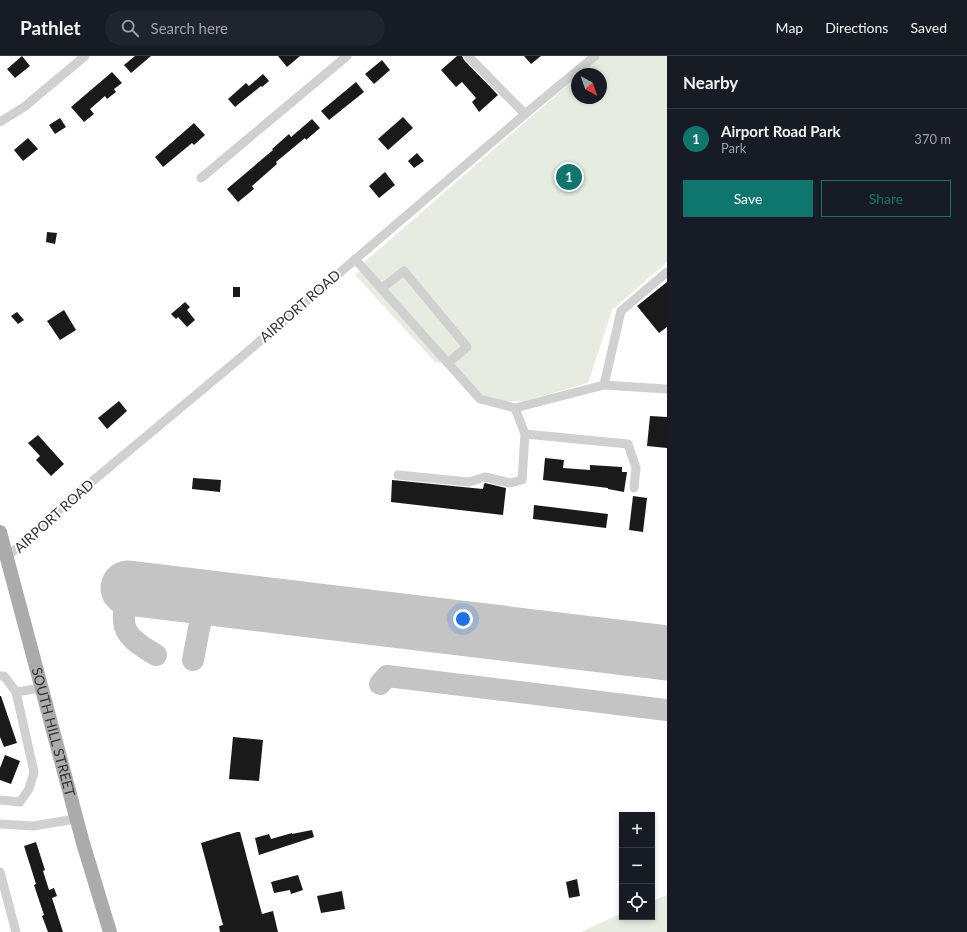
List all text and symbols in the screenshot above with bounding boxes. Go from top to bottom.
search box [105,10,385,46]
text: Pathlet [20,16,81,39]
icon: search [119,17,141,39]
text: Search here [151,19,228,37]
text: Map [776,19,803,36]
text: Directions [825,19,888,36]
text: Saved [910,19,947,36]
north arrow [571,68,607,104]
text: Nearby [683,72,738,93]
text: Airport Road Park [721,122,841,140]
text: 1 [692,131,700,147]
text: 370 m [914,131,951,147]
text: Park [721,140,746,156]
pin: 1 [556,162,582,192]
button: Save [683,180,813,217]
button: Share [821,180,951,217]
street label: AIRPORT ROAD [256,266,344,345]
street label: AIRPORT ROAD [10,475,97,556]
your location [453,609,473,629]
street label: SOUTH HILL STREET [28,665,79,799]
map controls [619,812,655,920]
button: + [619,812,655,848]
button: − [619,848,655,884]
button: locate [619,884,655,920]

